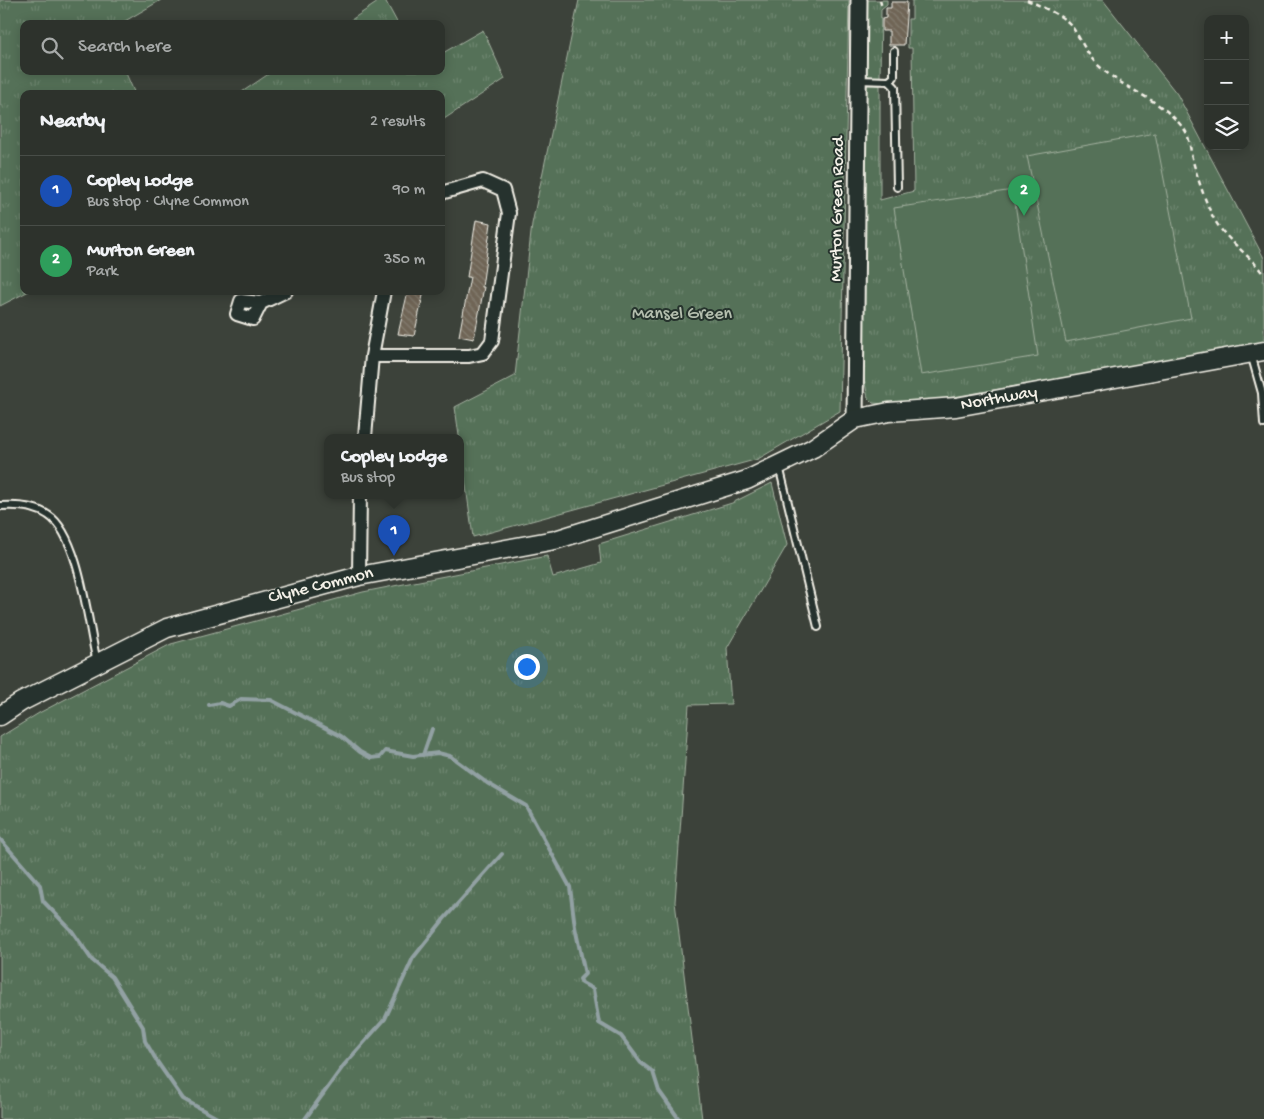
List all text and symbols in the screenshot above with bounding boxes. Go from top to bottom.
map controls [1204,15,1249,150]
button: + [1204,15,1249,60]
search box [20,20,445,75]
icon: search [38,34,66,62]
text: Search here [78,36,172,59]
button: − [1204,60,1249,105]
button: layers [1204,105,1249,150]
text: Nearby [40,110,105,135]
text: 2 results [370,113,425,132]
street label: Murton Green Road [826,135,850,282]
text: Copley Lodge [87,170,193,193]
pin: 2 [1008,175,1040,216]
text: 1 [53,181,59,200]
text: 90 m [393,181,425,200]
text: Bus stop · Clyne Common [87,193,249,212]
text: Murton Green [87,240,194,263]
text: 2 [52,251,60,270]
text: 350 m [384,251,425,270]
text: Park [87,263,118,282]
park label: Mansel Green [632,304,732,325]
street label: Northway [959,382,1039,416]
popup [324,434,464,499]
text: Copley Lodge [341,446,447,469]
text: Bus stop [341,469,395,488]
pin: 1 [378,515,410,556]
street label: Clyne Common [266,563,376,609]
your location [514,654,540,680]

